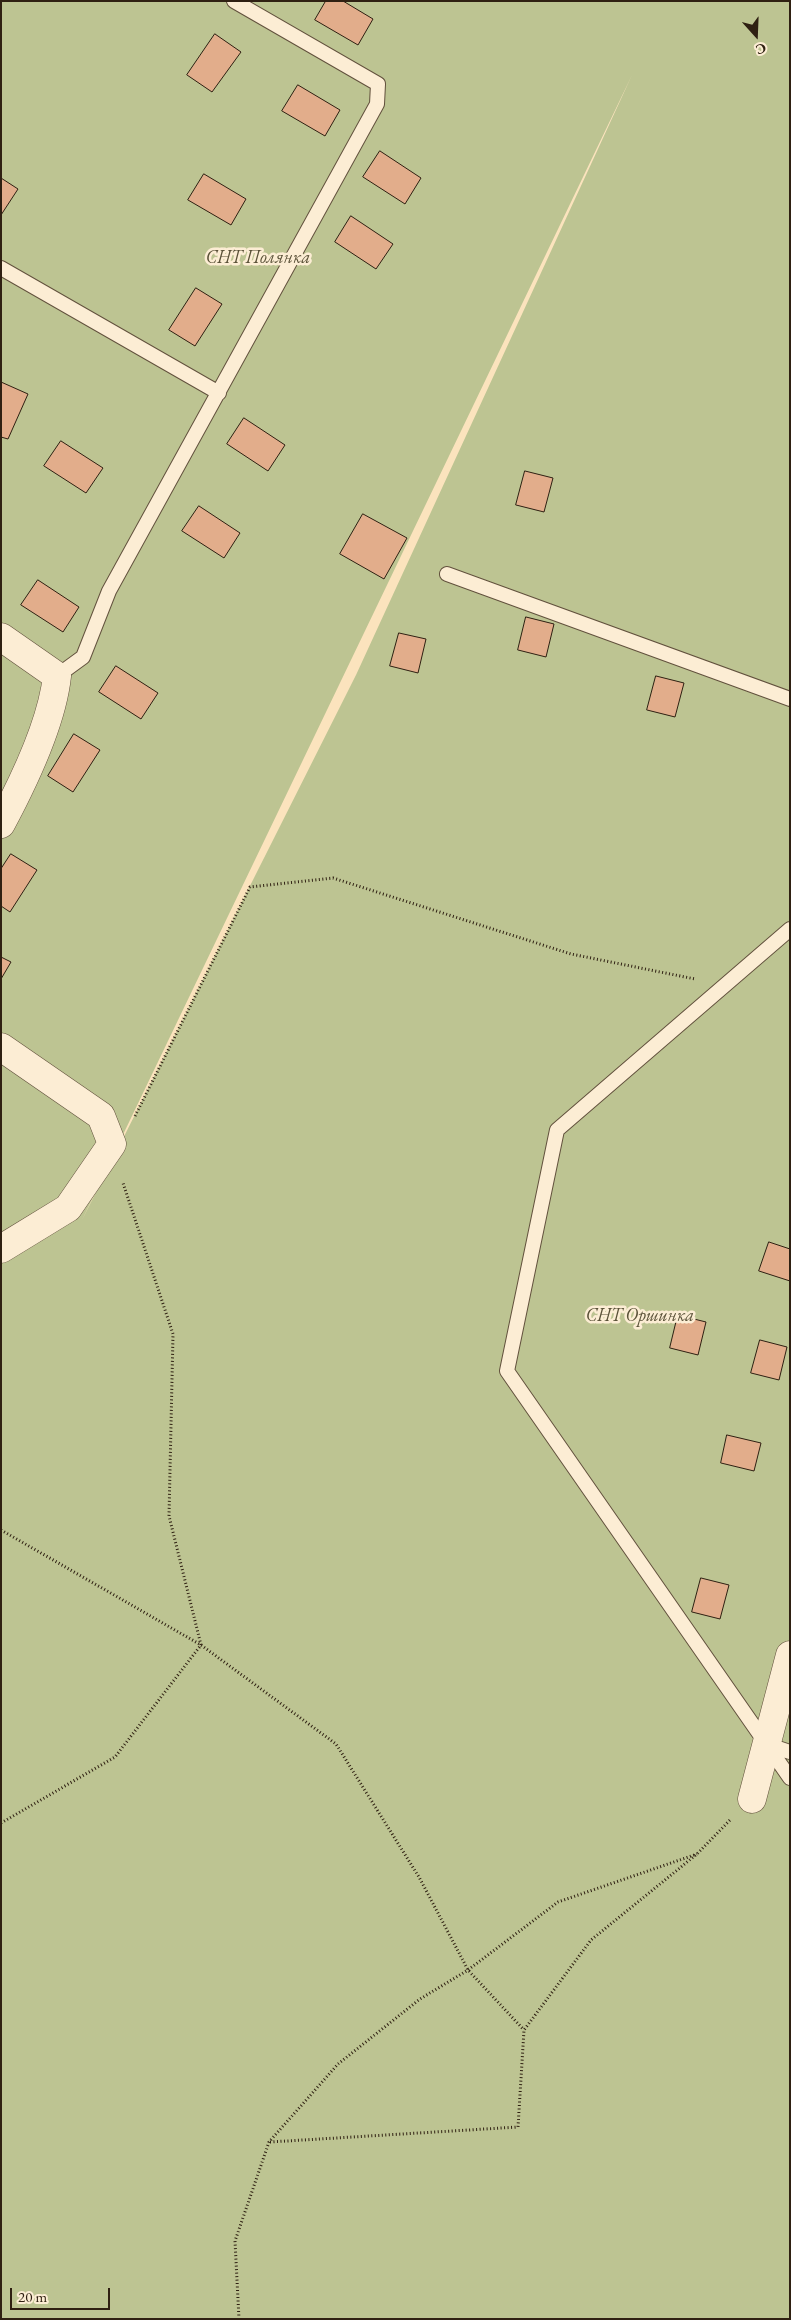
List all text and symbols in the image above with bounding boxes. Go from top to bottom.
north arrow [731,10,781,60]
text: С [753,39,769,59]
park label: СНТ Полянка [206,247,310,269]
park label: СНТ Оршинка [586,1305,694,1327]
scale bar [12,2278,112,2310]
text: 20 m [18,2287,47,2306]

